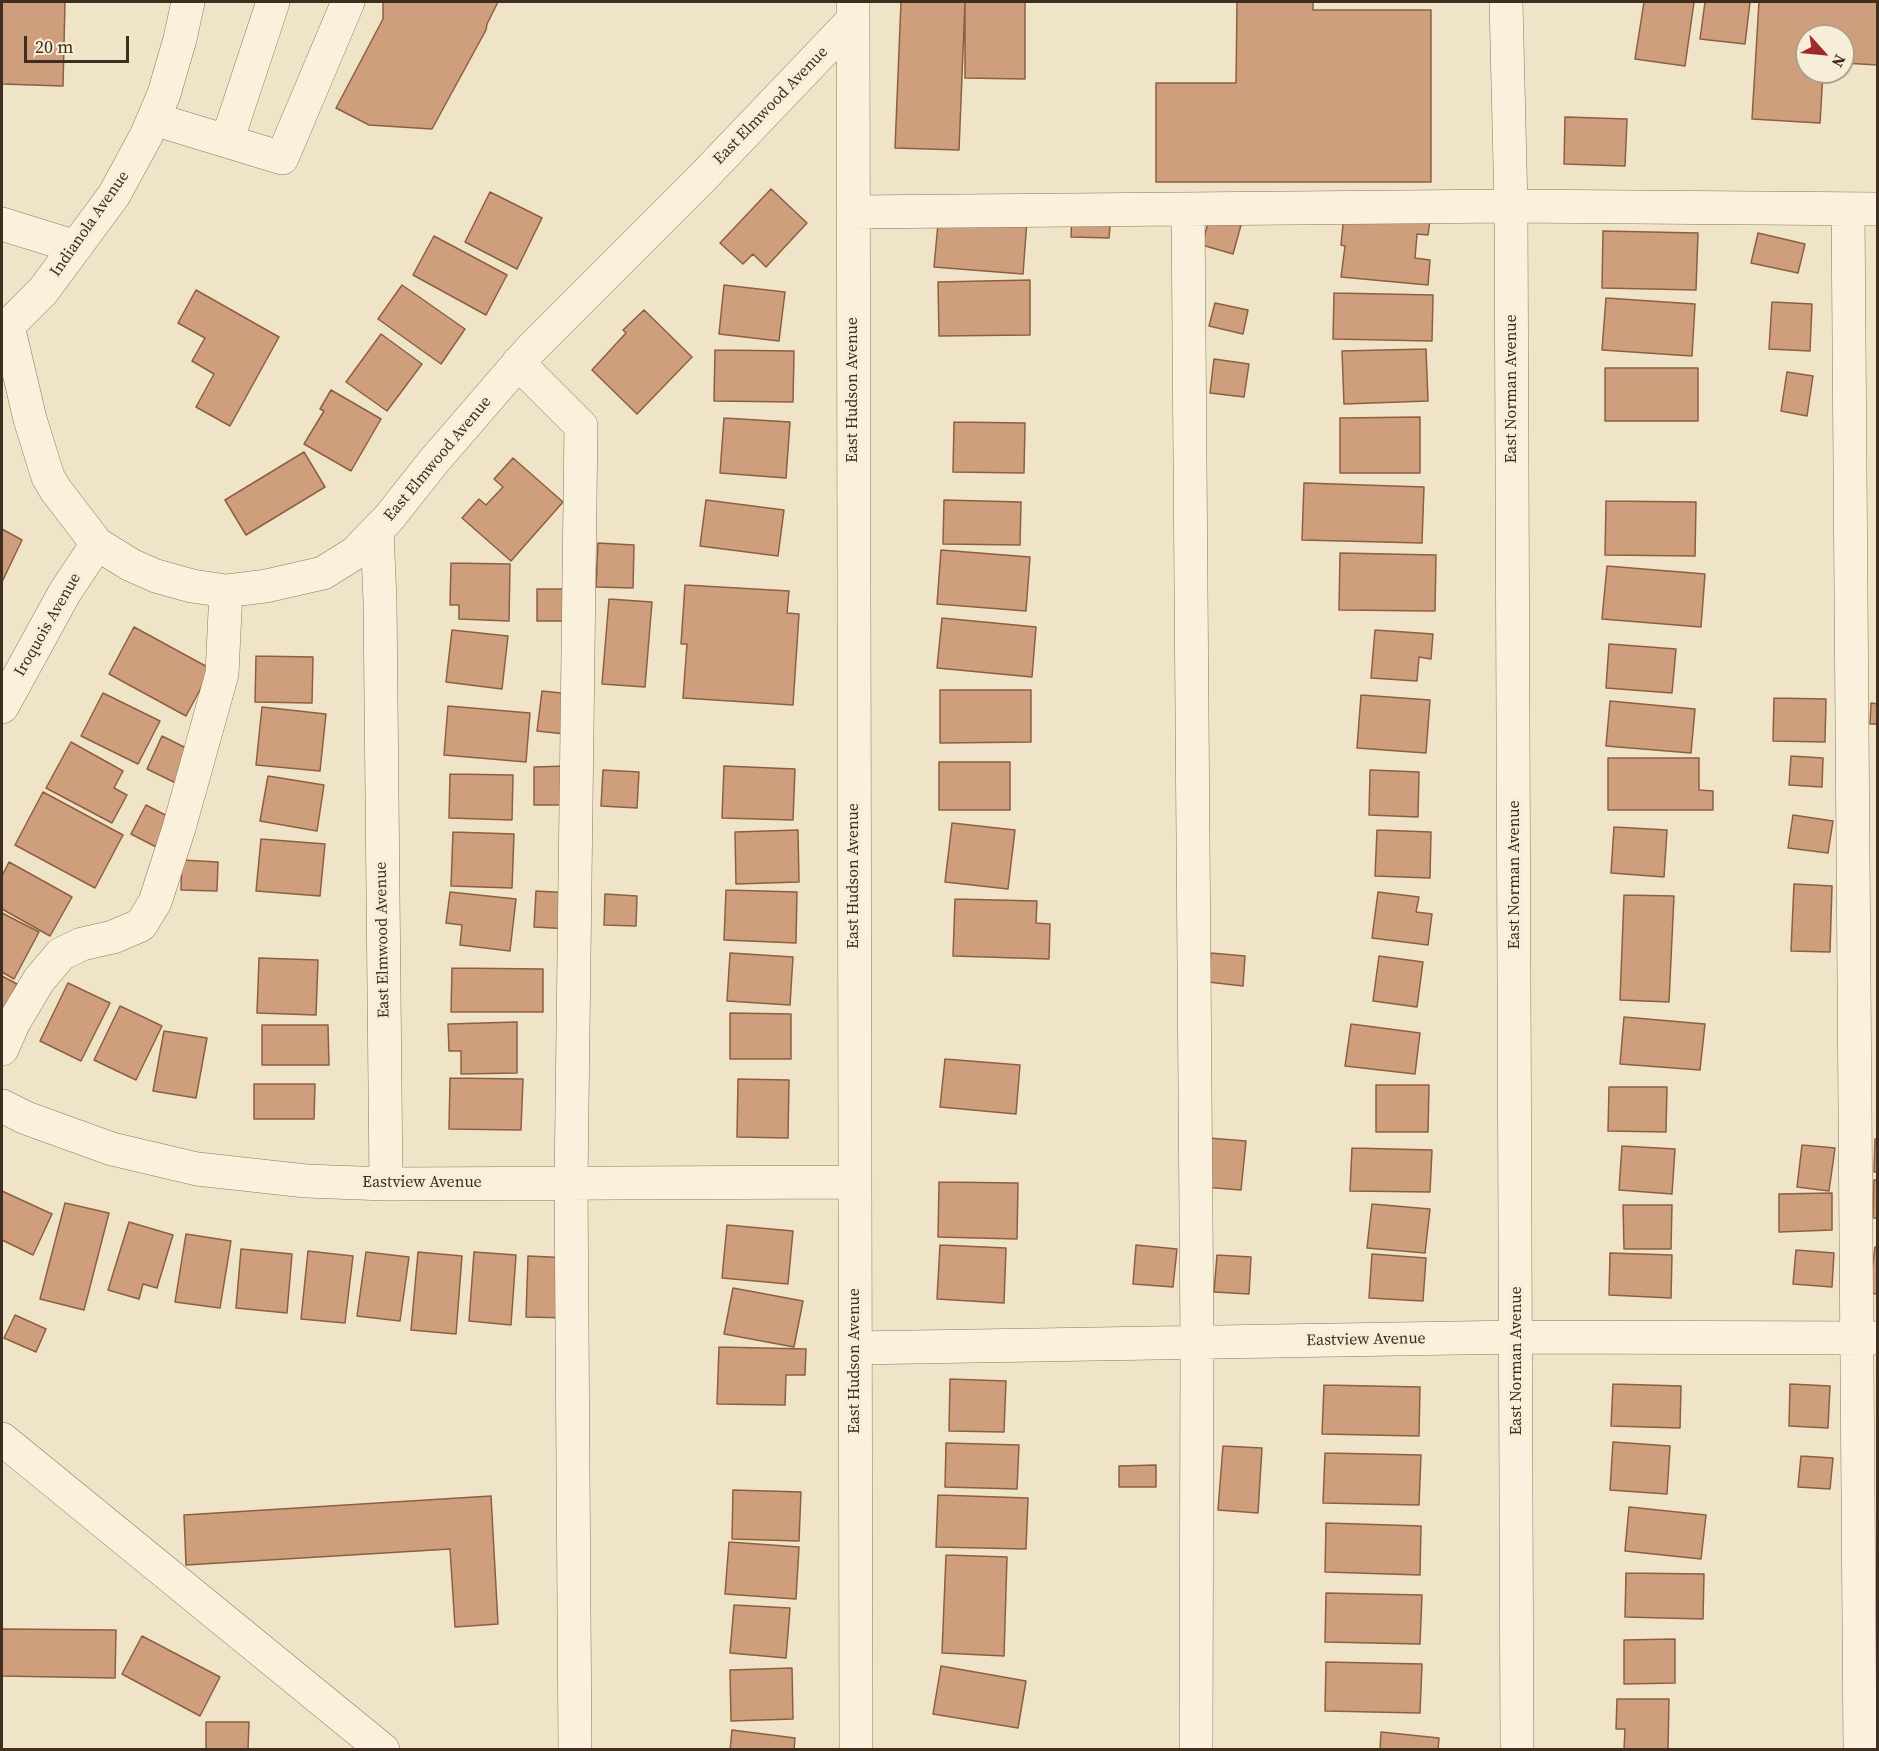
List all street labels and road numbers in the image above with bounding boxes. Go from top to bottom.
street label: East Elmwood Avenue [710,43,832,169]
street label: Indianola Avenue [46,167,134,281]
street label: East Norman Avenue [1502,314,1522,464]
street label: East Hudson Avenue [843,317,863,463]
street label: East Elmwood Avenue [380,393,496,525]
street label: Iroquois Avenue [11,570,85,680]
street label: East Norman Avenue [1505,800,1525,950]
street label: East Hudson Avenue [844,803,864,949]
street label: East Elmwood Avenue [372,861,394,1019]
street label: Eastview Avenue [362,1173,482,1193]
street label: East Norman Avenue [1507,1286,1527,1436]
street label: East Hudson Avenue [845,1288,865,1434]
street label: Eastview Avenue [1306,1329,1426,1351]

